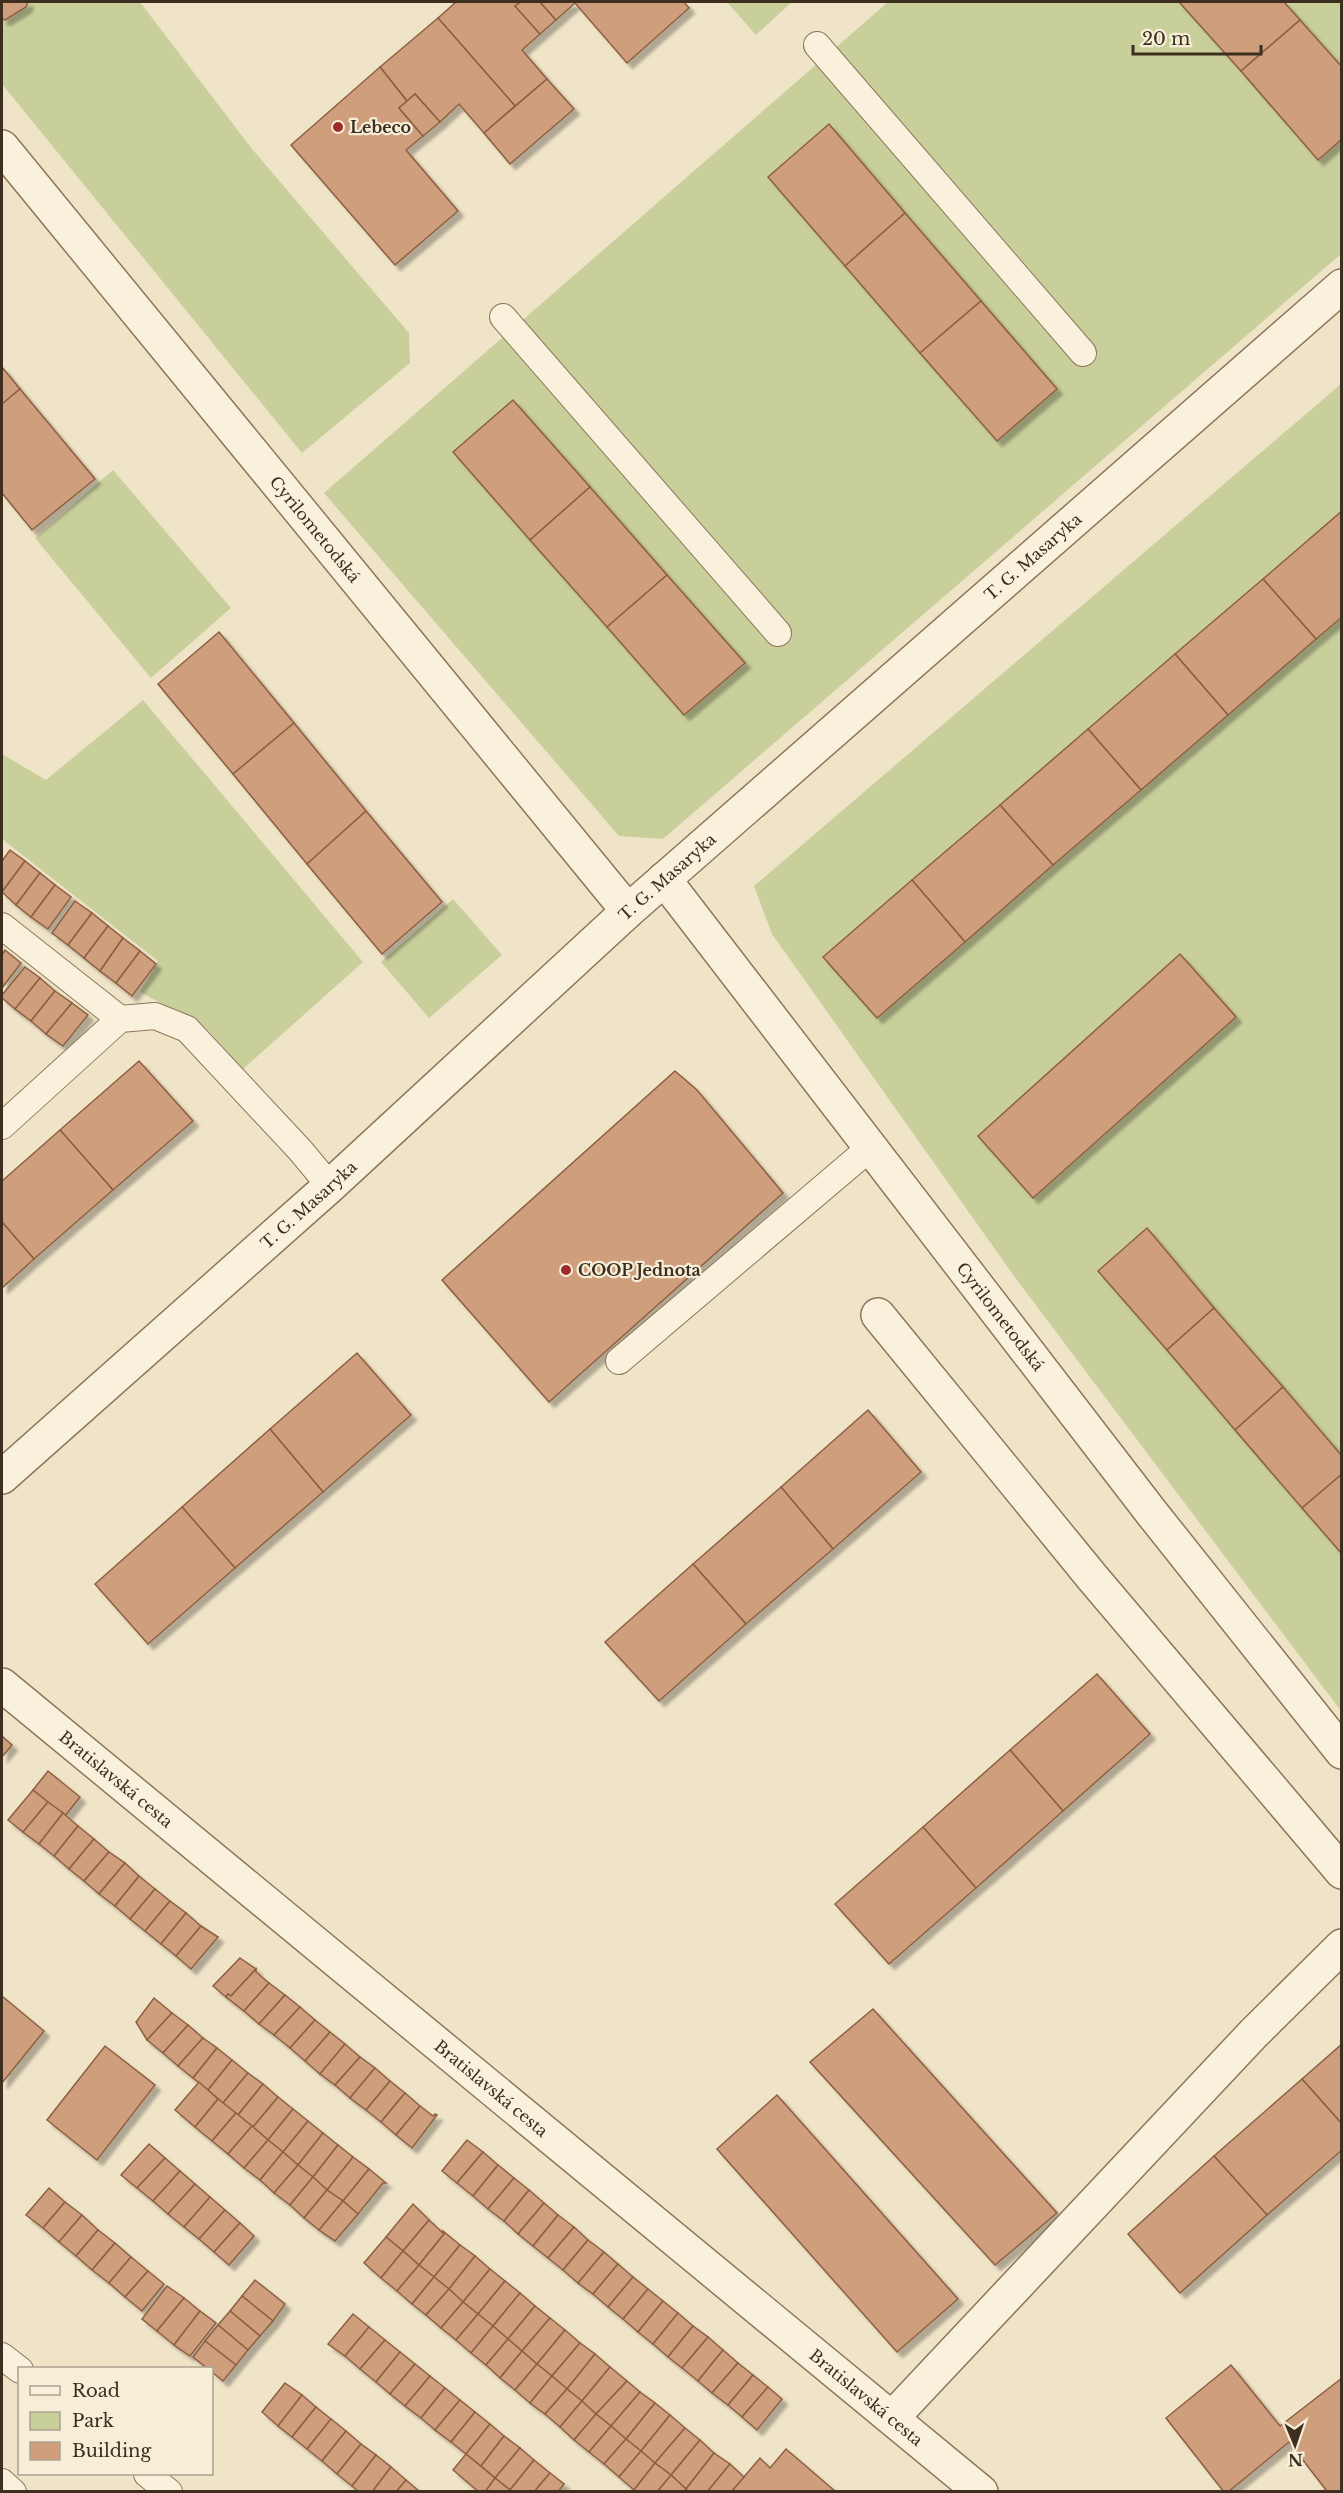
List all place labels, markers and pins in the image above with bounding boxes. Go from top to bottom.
place label: Lebeco [350,117,411,137]
marker: Lebeco [331,120,345,134]
place label: COOP Jednota [578,1260,701,1280]
marker: COOP Jednota [559,1263,573,1277]

